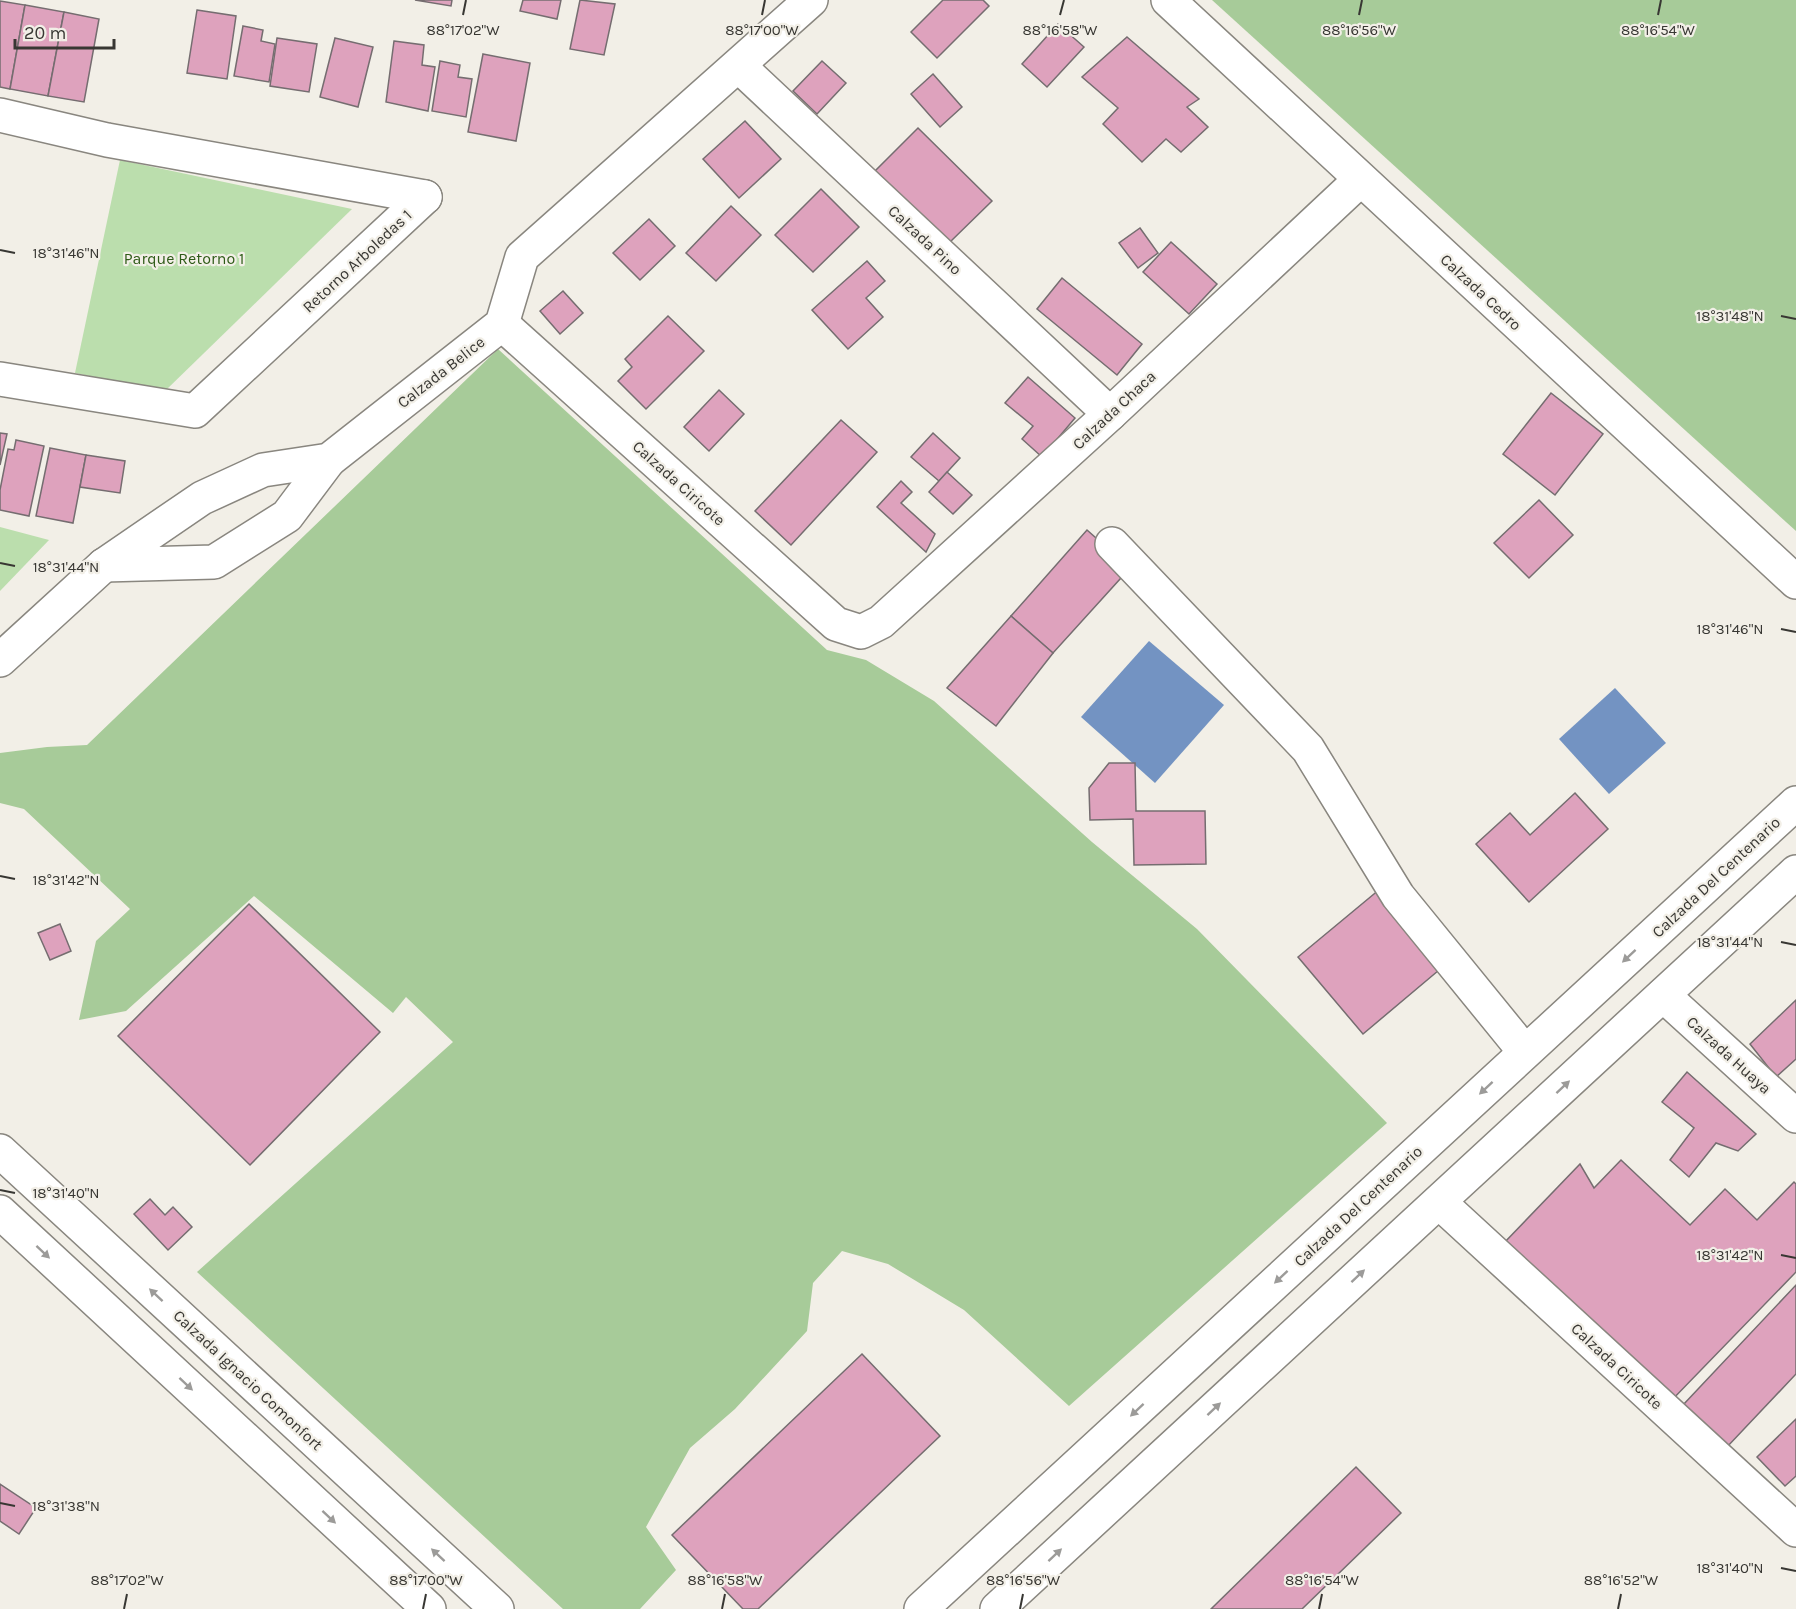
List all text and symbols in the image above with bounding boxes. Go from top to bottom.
scale bar [15,12,114,50]
text: 88°17'02"W [426,21,500,39]
text: 88°17'00"W [725,21,799,39]
text: 88°16'58"W [1023,21,1098,39]
text: 88°16'56"W [1322,21,1397,39]
text: 88°16'54"W [1621,21,1696,39]
text: 20 m [24,22,66,44]
street label: Calzada Pino [884,201,966,279]
street label: Retorno Arboledas 1 [298,205,416,317]
text: 18°31'46"N [33,244,99,262]
park label: Parque Retorno 1 [124,249,244,268]
street label: Calzada Cedro [1437,250,1525,334]
text: 18°31'48"N [1696,307,1764,325]
street label: Calzada Belice [394,332,488,412]
street label: Calzada Chaca [1068,367,1160,453]
street label: Calzada Ciricote [629,436,729,530]
text: 18°31'44"N [33,558,99,576]
text: 18°31'46"N [1697,620,1763,638]
street label: Calzada Del Centenario [1648,813,1784,941]
text: 18°31'42"N [32,871,100,889]
text: 18°31'44"N [1697,933,1763,951]
one-way arrow [1622,949,1637,963]
street label: Calzada Huaya [1683,1012,1775,1098]
one-way arrow [1555,1080,1570,1094]
one-way arrow [1479,1081,1494,1094]
street label: Calzada Del Centenario [1290,1142,1426,1270]
text: 18°31'40"N [32,1184,100,1202]
one-way arrow [35,1245,50,1258]
text: 18°31'42"N [1696,1246,1764,1264]
one-way arrow [1274,1270,1288,1284]
one-way arrow [1350,1270,1364,1284]
one-way arrow [149,1289,164,1302]
street label: Calzada Ignacio Comonfort [169,1306,327,1454]
street label: Calzada Ciricote [1567,1319,1667,1413]
one-way arrow [179,1377,193,1391]
one-way arrow [1130,1403,1145,1417]
one-way arrow [1206,1403,1221,1416]
text: 18°31'38"N [32,1497,100,1515]
one-way arrow [321,1510,336,1523]
one-way arrow [431,1548,446,1562]
one-way arrow [1048,1548,1063,1562]
text: 18°31'40"N [1696,1559,1764,1577]
text: 88°17'02"W [90,1571,164,1589]
text: 88°17'00"W [389,1571,463,1589]
text: 88°16'58"W [688,1571,763,1589]
text: 88°16'56"W [986,1571,1061,1589]
text: 88°16'54"W [1285,1571,1360,1589]
text: 88°16'52"W [1584,1571,1659,1589]

